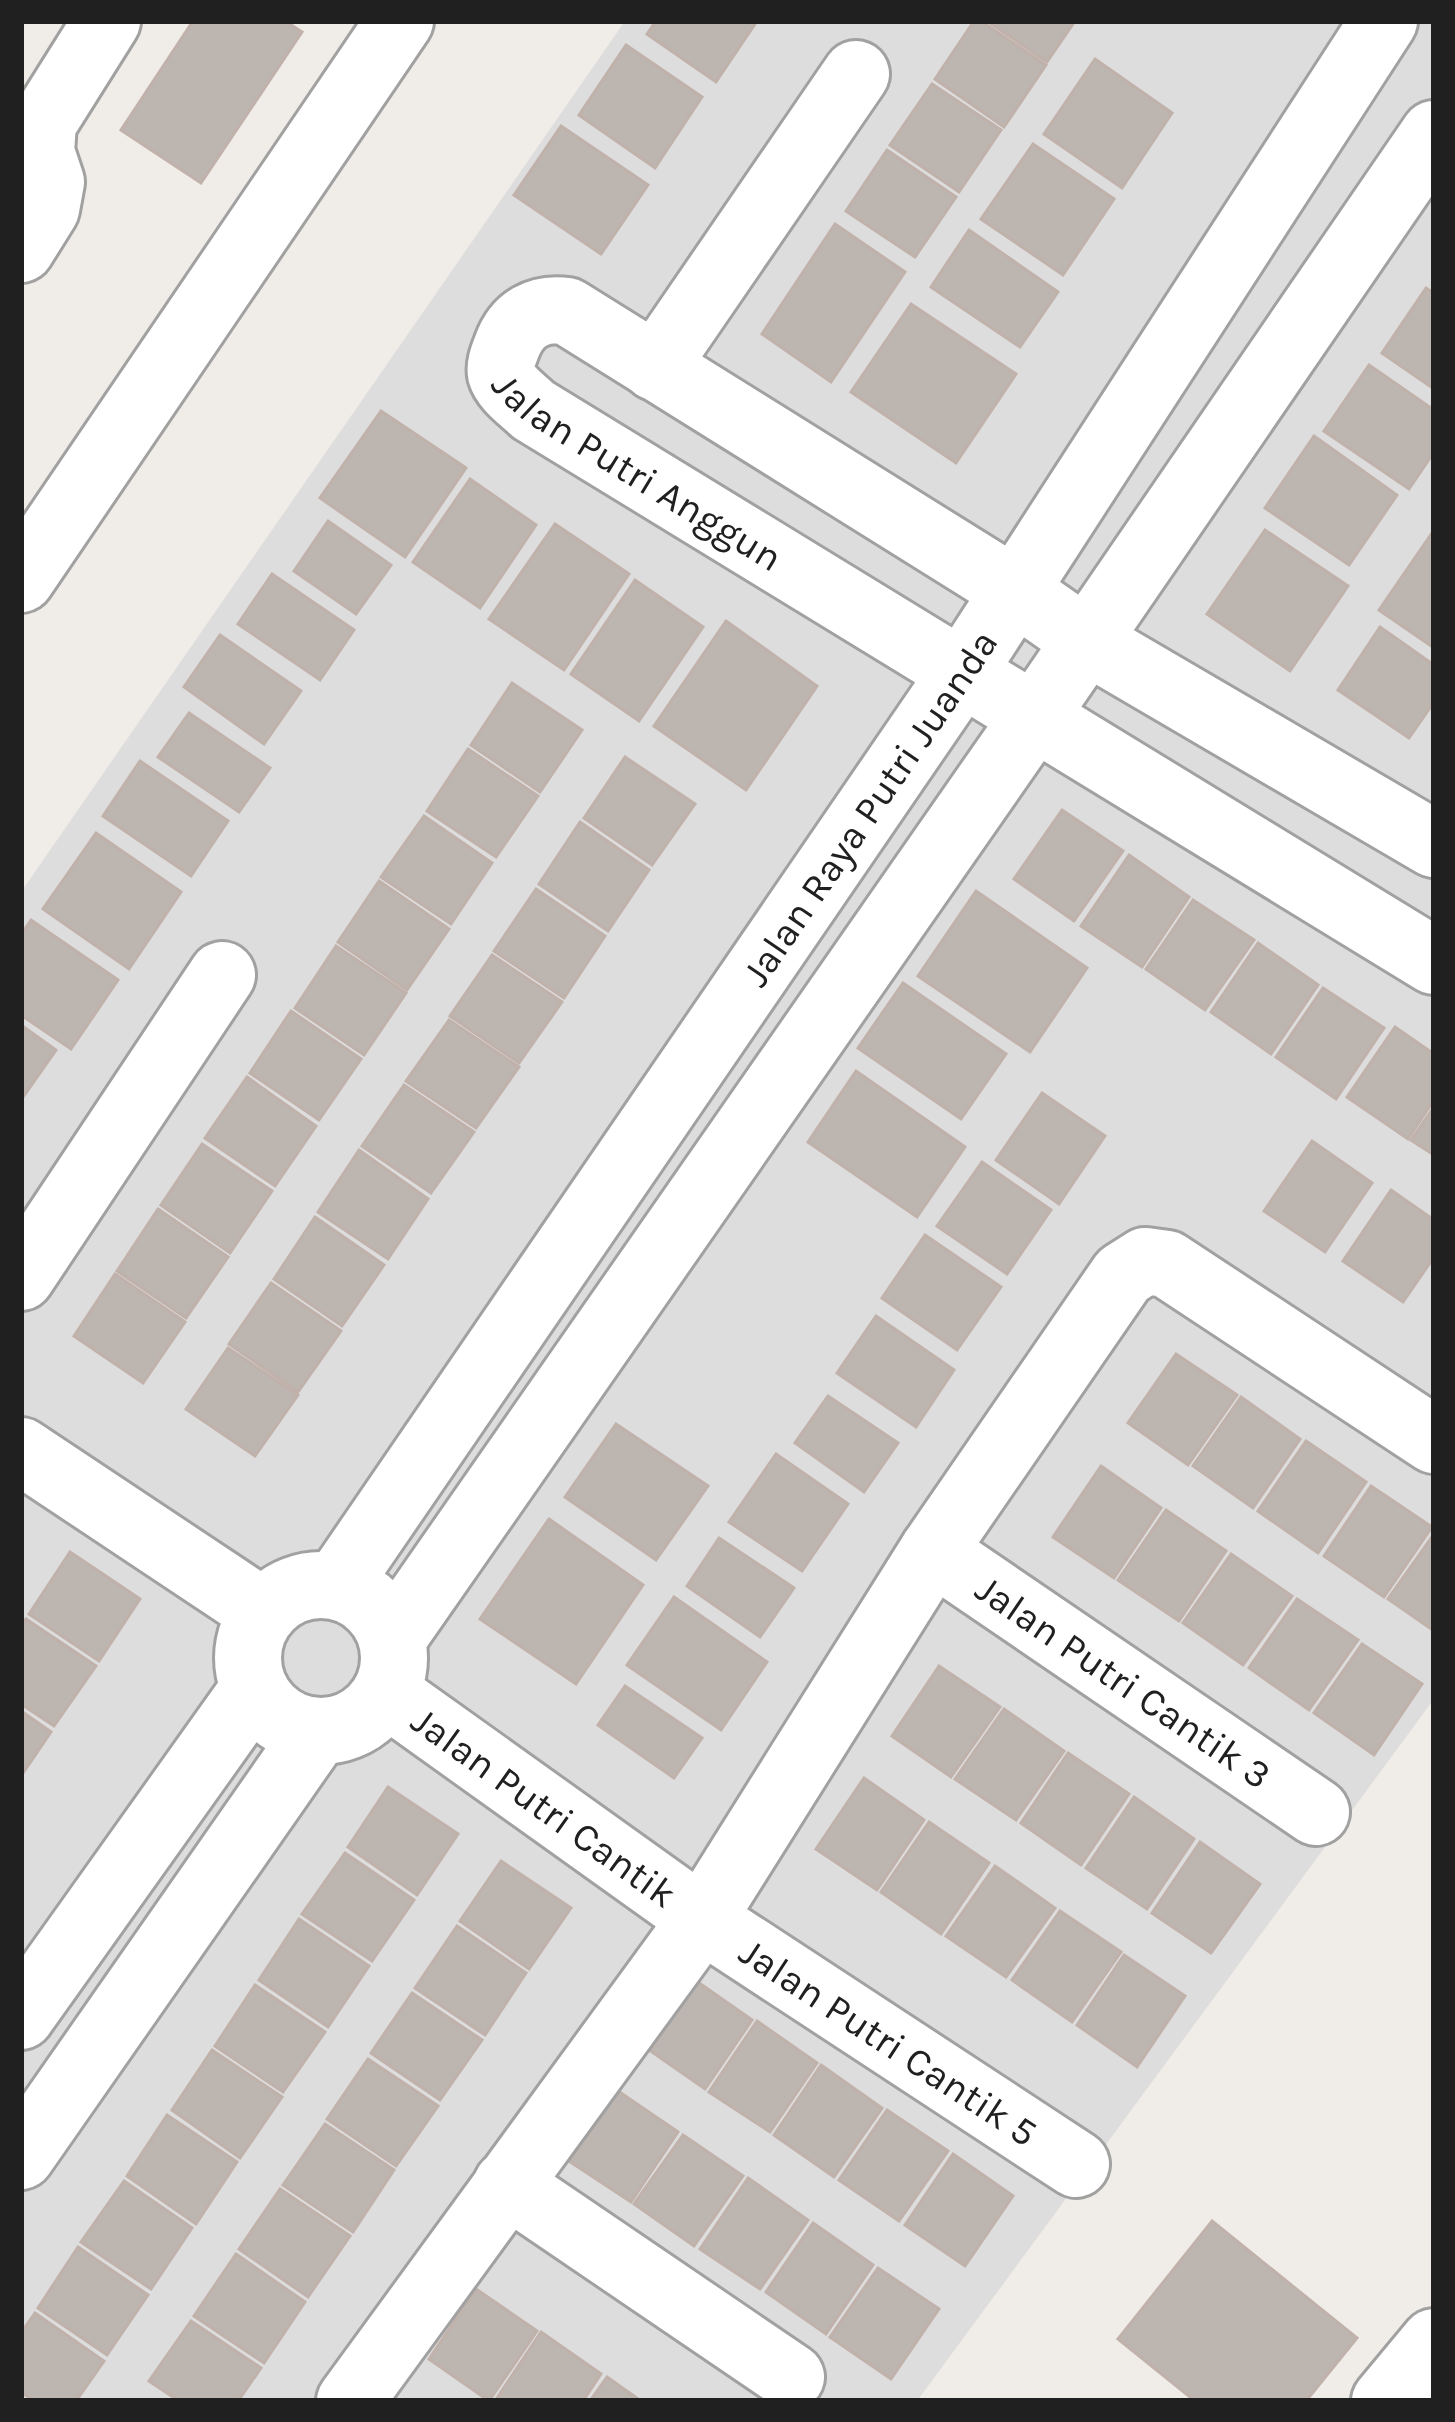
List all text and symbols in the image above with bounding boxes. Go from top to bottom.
street label: Jalan Putri Anggun [482,364,791,581]
street label: Jalan Raya Putri Juanda [732,622,1007,995]
street label: Jalan Putri Cantik 3 [967,1565,1280,1799]
street label: Jalan Putri Cantik [403,1697,685,1917]
street label: Jalan Putri Cantik 5 [731,1928,1046,2156]

